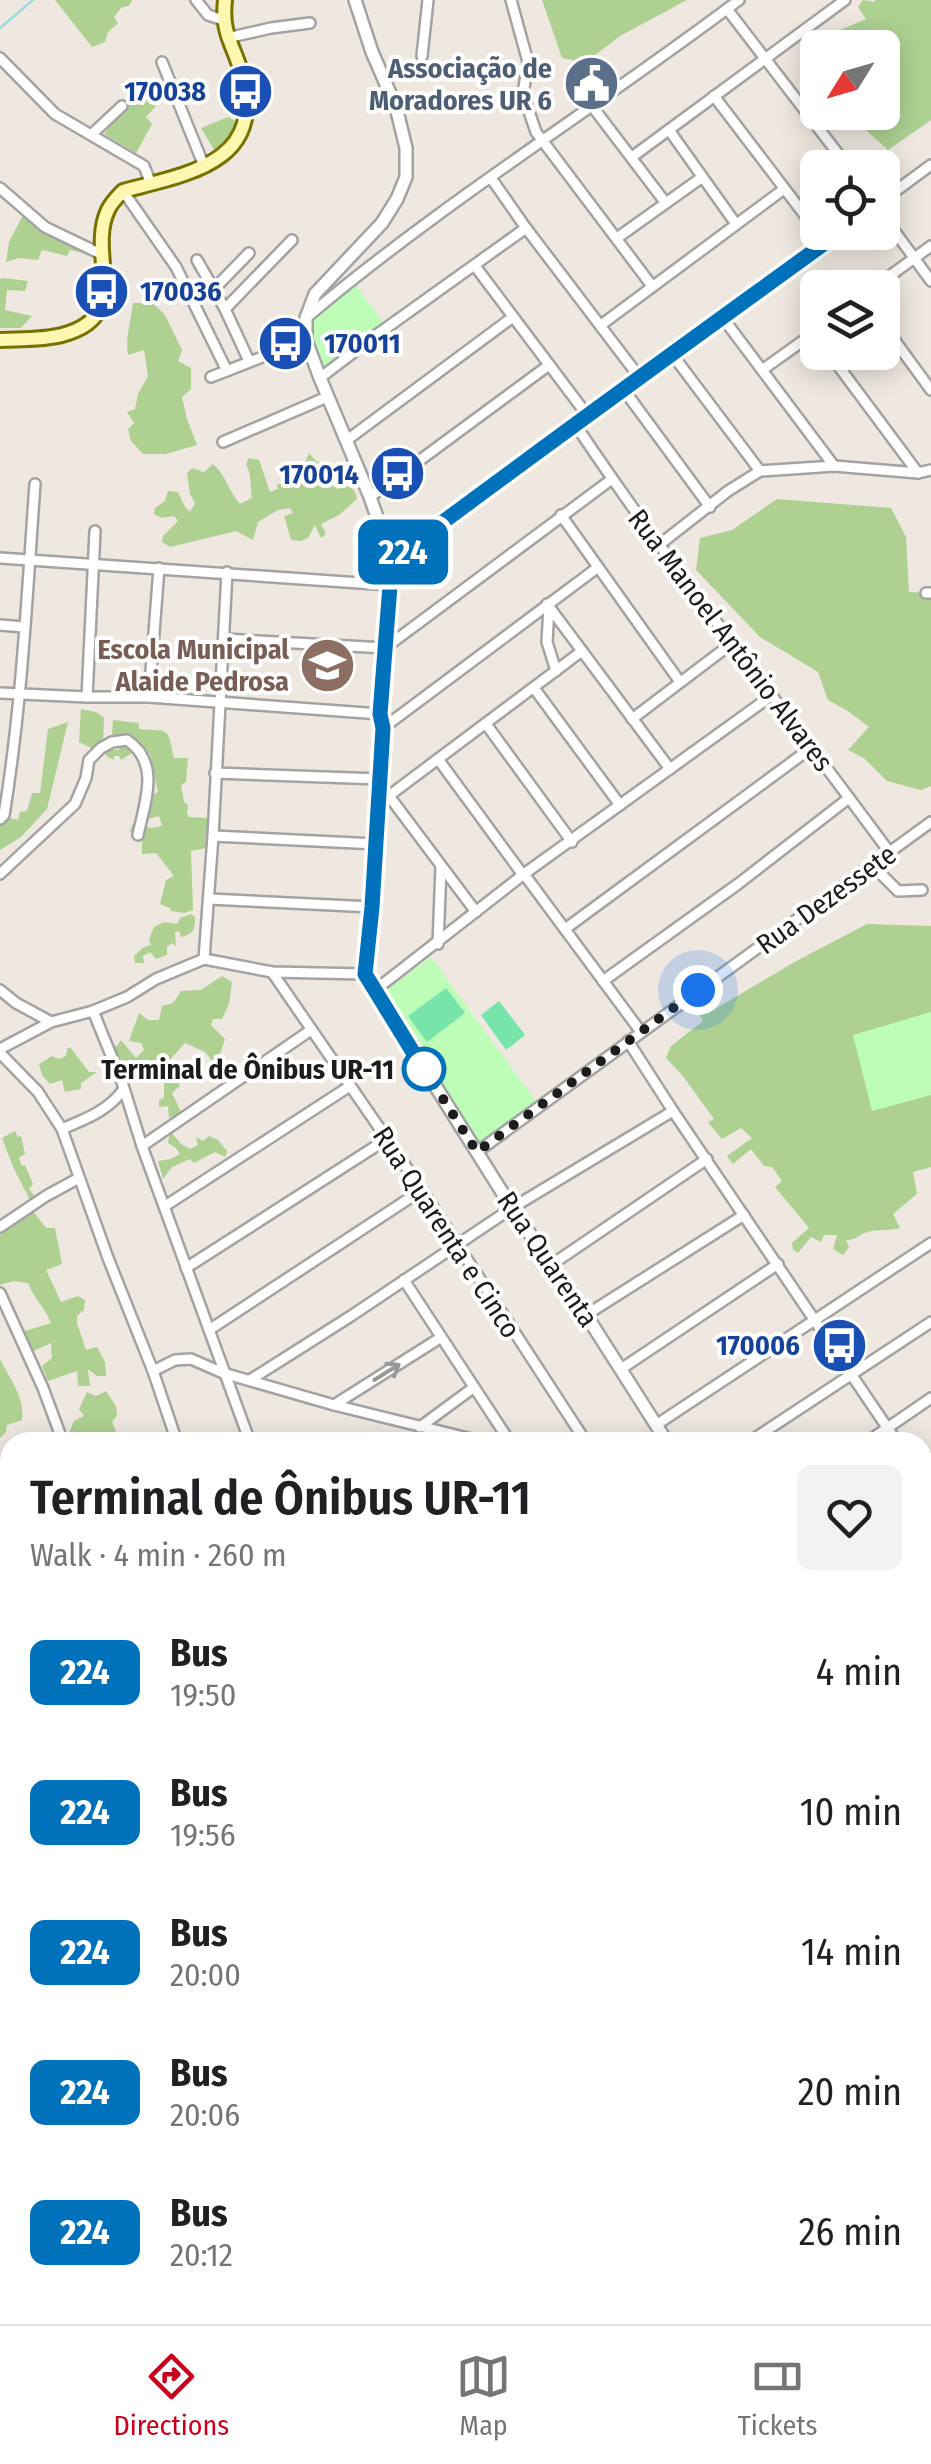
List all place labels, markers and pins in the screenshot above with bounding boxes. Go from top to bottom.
place label: Associação de Moradores UR 6 [369,52,552,117]
public building icon: Associação de Moradores UR 6 [561,54,621,114]
bus stop icon: 170038 [215,61,275,121]
place label: 170038 [124,75,206,108]
bus stop icon: 170036 [71,261,131,321]
place label: 170036 [140,275,222,308]
bus stop icon: 170011 [255,313,315,373]
place label: 170011 [324,327,401,360]
bus stop icon: 170014 [368,444,428,504]
place label: 170014 [279,458,359,491]
place label: Escola Municipal Alaide Pedrosa [97,633,289,698]
school or university icon: Escola Municipal Alaide Pedrosa [298,635,358,695]
marker: Terminal de Ônibus UR-11 [403,1048,445,1090]
place label: Terminal de Ônibus UR-11 [101,1052,394,1086]
bus stop icon: 170006 [809,1315,869,1375]
place label: 170006 [716,1329,800,1362]

